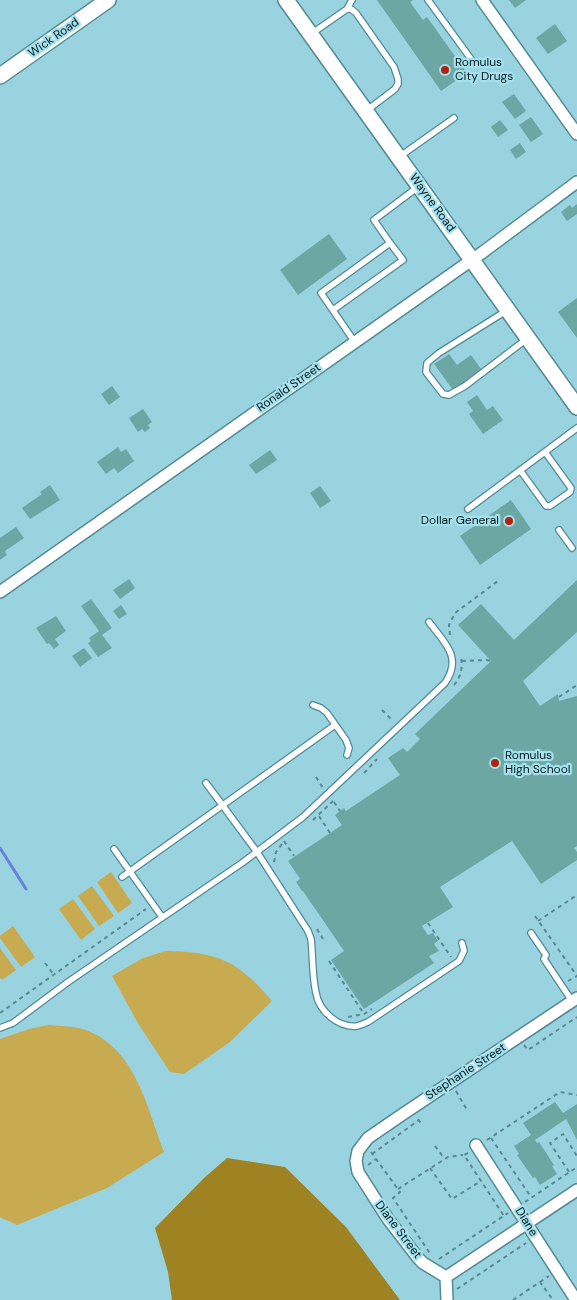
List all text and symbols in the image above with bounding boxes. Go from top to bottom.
street label: Wick Road [26,15,82,61]
place label: Romulus City Drugs [455,56,513,84]
marker: Romulus City Drugs [439,64,451,76]
street label: Wayne Road [406,171,458,235]
street label: Ronald Street [254,361,324,415]
place label: Dollar General [421,514,499,528]
marker: Dollar General [503,515,515,527]
place label: Romulus High School [505,749,570,777]
marker: Romulus High School [489,757,501,769]
street label: Stephanie Street [423,1041,509,1103]
street label: Diane Street [372,1198,424,1262]
street label: Diane [512,1205,540,1239]

